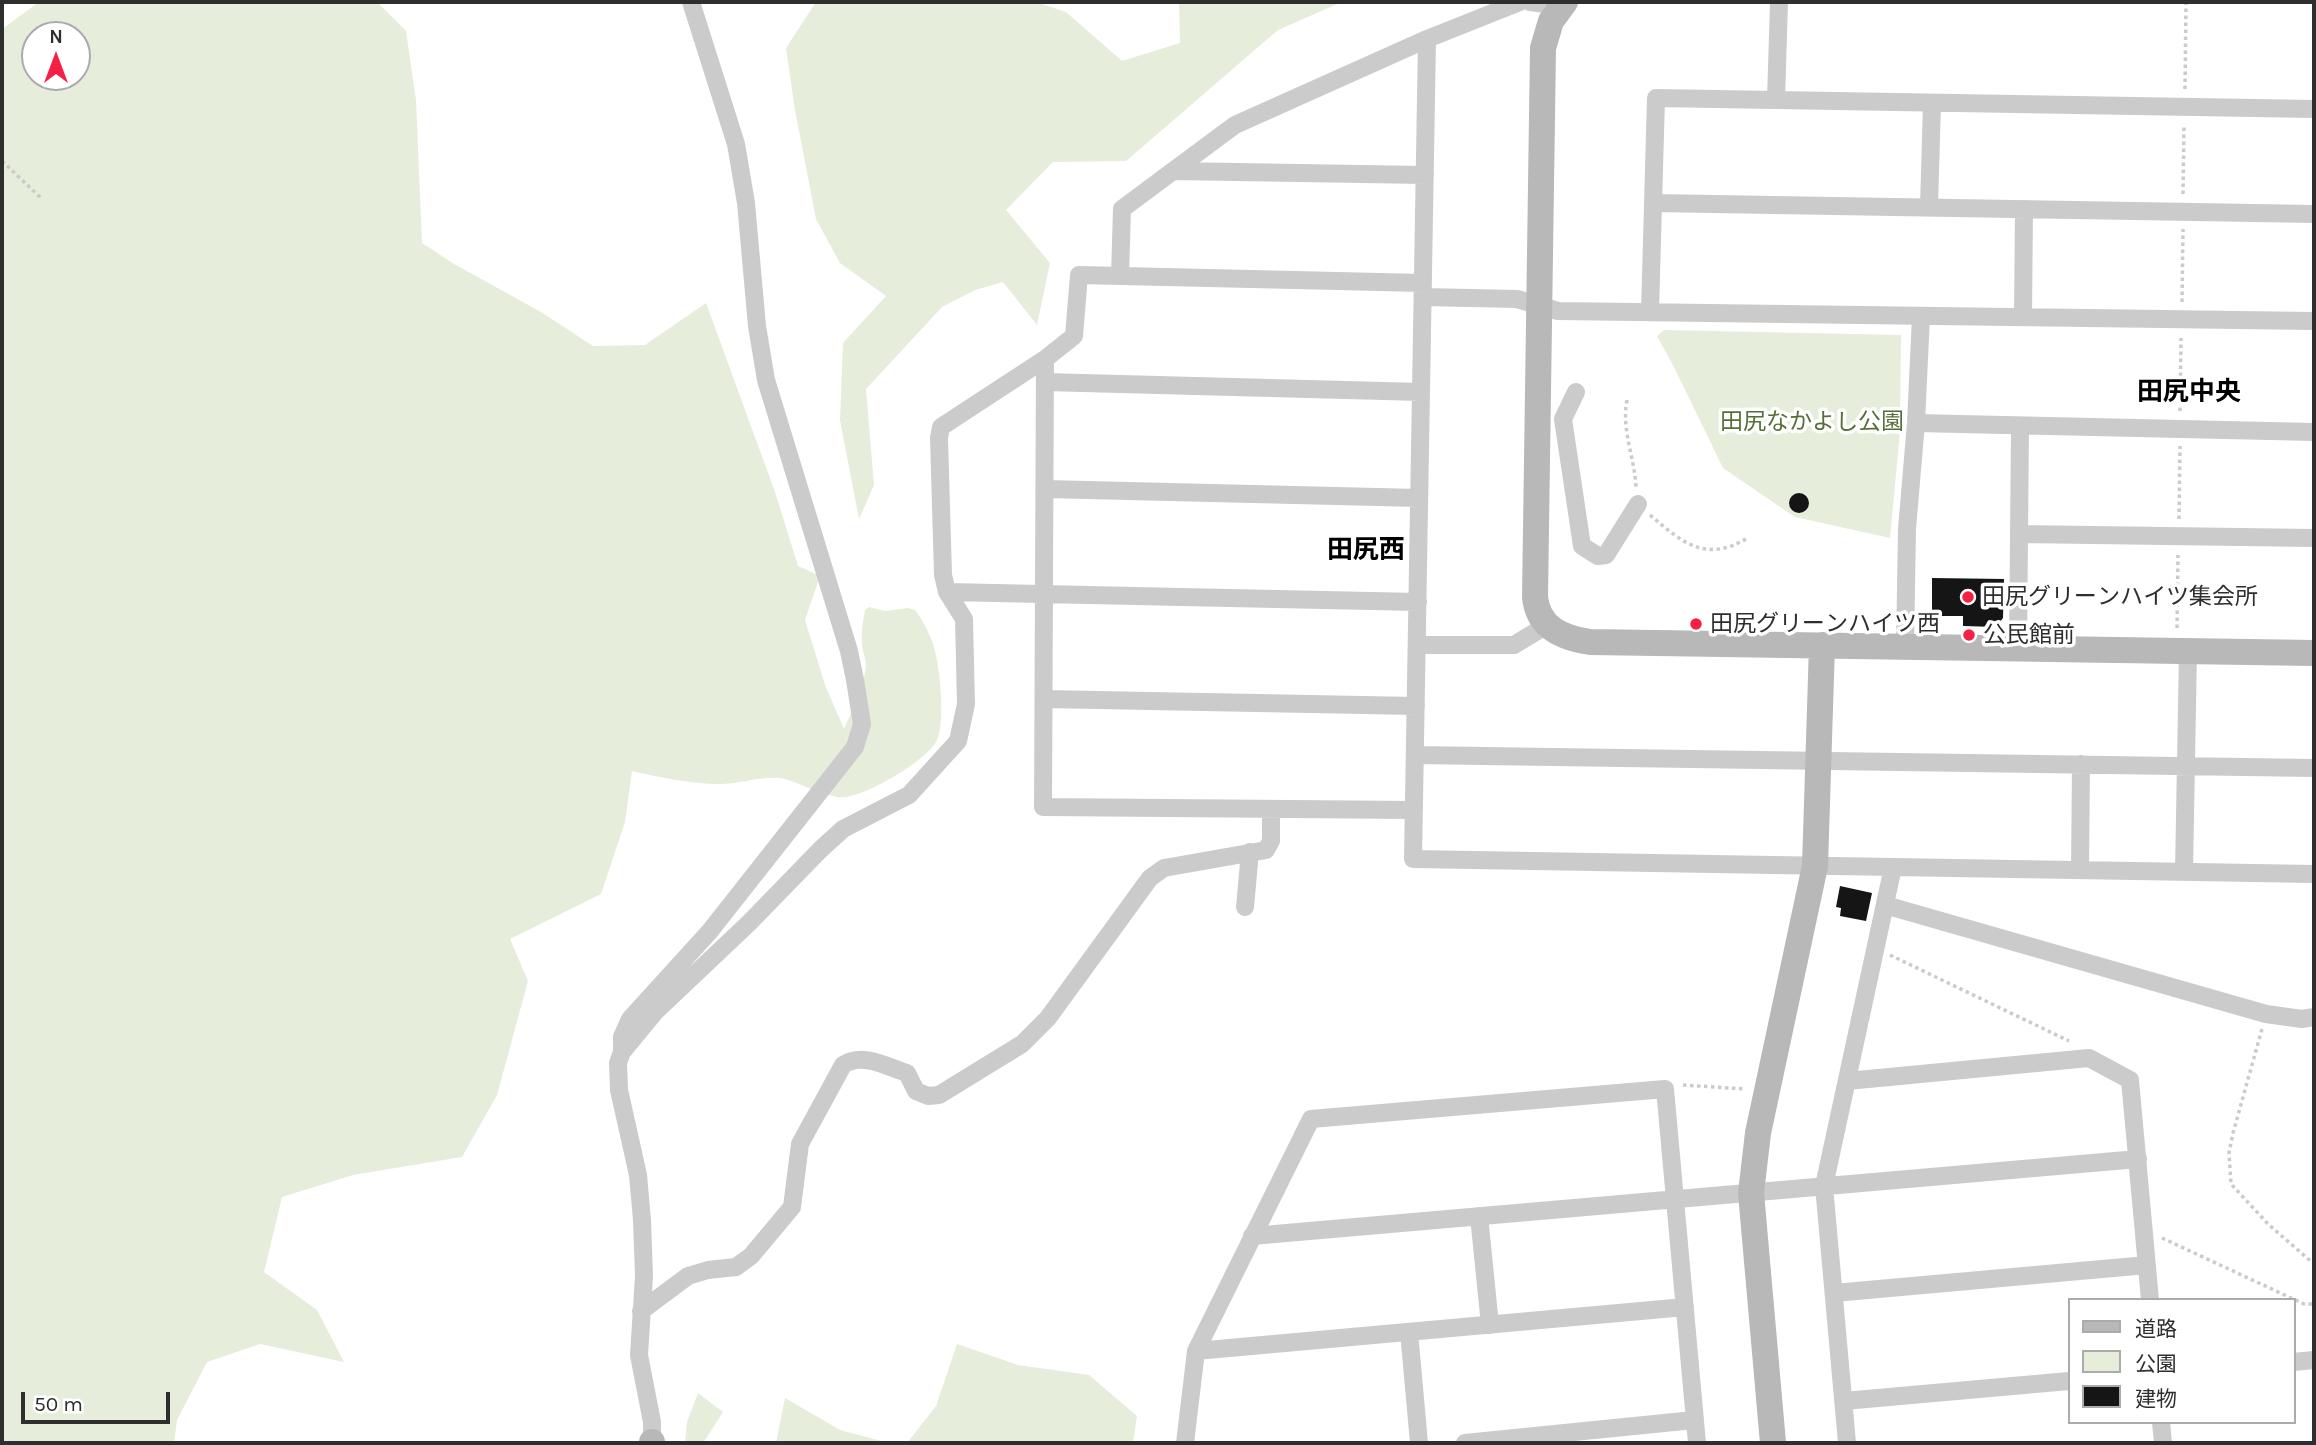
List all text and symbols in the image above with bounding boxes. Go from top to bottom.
north arrow [21,21,91,91]
text: N [49,26,63,48]
district label: 田尻中央 [2137,377,2241,409]
park label: 田尻なかよし公園 [1720,408,1904,436]
district label: 田尻西 [1327,535,1405,567]
place label: 田尻グリーンハイツ集会所 [1982,583,2258,611]
marker: 田尻グリーンハイツ集会所 [1960,589,1976,605]
place label: 田尻グリーンハイツ西 [1710,610,1940,638]
marker: 田尻グリーンハイツ西 [1688,616,1704,632]
place label: 公民館前 [1983,621,2075,649]
marker: 公民館前 [1961,627,1977,643]
legend [2068,1298,2295,1424]
text: 道路 [2135,1317,2177,1341]
text: 公園 [2135,1352,2177,1376]
scale bar [24,1378,173,1422]
text: 建物 [2135,1387,2177,1411]
text: 50 m [34,1392,83,1416]

